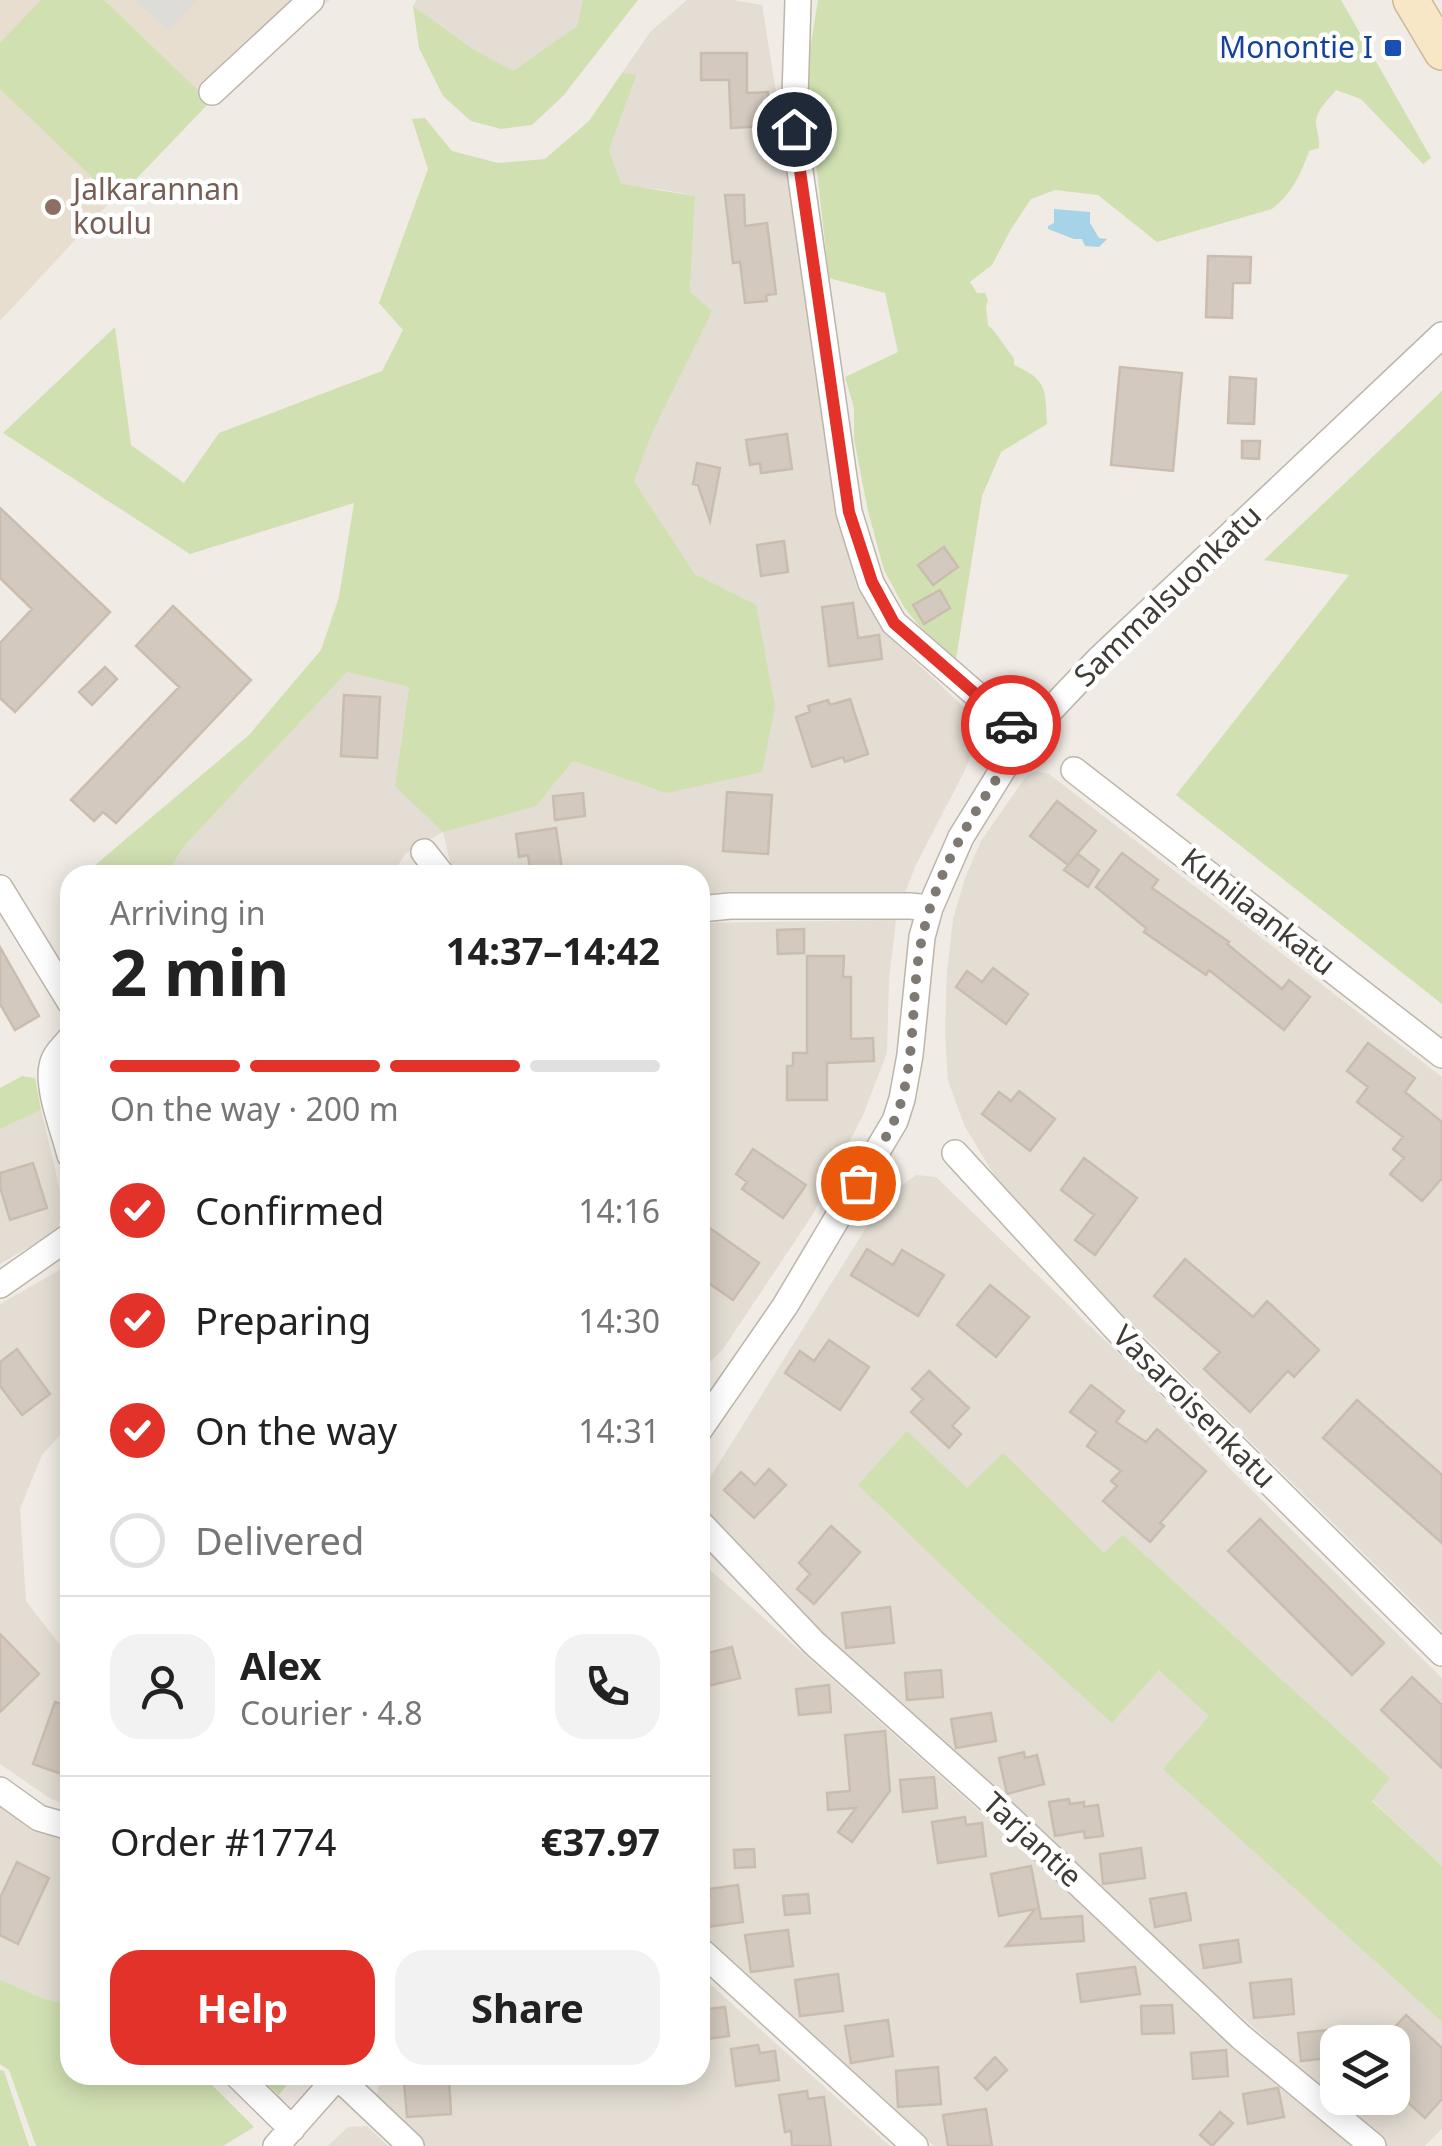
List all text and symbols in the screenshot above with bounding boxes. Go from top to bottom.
place label: Monontie I [1219,26,1373,67]
marker: Monontie I [1382,37,1404,59]
pin [752,87,837,172]
icon: home [767,102,822,157]
place label: Jalkarannan koulu [70,168,240,243]
marker: Jalkarannan koulu [42,196,64,218]
street label: Sammalsuonkatu [1064,495,1270,695]
courier [961,675,1061,775]
icon: car [984,698,1039,753]
street label: Kuhilaankatu [1173,838,1345,984]
text: Arriving in [110,891,265,934]
text: 14:37–14:42 [446,924,660,976]
text: 2 min [110,927,289,1015]
text: On the way · 200 m [110,1087,399,1130]
pin [816,1141,901,1226]
icon: bag [831,1156,886,1211]
icon: check [110,1183,165,1238]
text: Confirmed [195,1184,384,1236]
text: 14:16 [578,1189,660,1232]
icon: check [110,1293,165,1348]
text: Preparing [195,1294,371,1346]
text: 14:30 [578,1299,660,1342]
street label: Vasaroisenkatu [1104,1315,1286,1497]
icon: check [110,1403,165,1458]
text: On the way [195,1404,397,1456]
text: 14:31 [578,1409,660,1452]
text: Delivered [195,1514,364,1566]
button: person [110,1634,215,1739]
button: phone [555,1634,660,1739]
text: Alex [240,1639,322,1691]
text: Courier · 4.8 [240,1691,423,1734]
street label: Tarjantie [974,1782,1092,1896]
text: Order #1774 [110,1815,336,1867]
text: €37.97 [541,1815,660,1867]
button: Help [110,1950,375,2065]
button: Share [395,1950,660,2065]
map controls [1320,2025,1410,2115]
button: layers [1320,2025,1410,2115]

